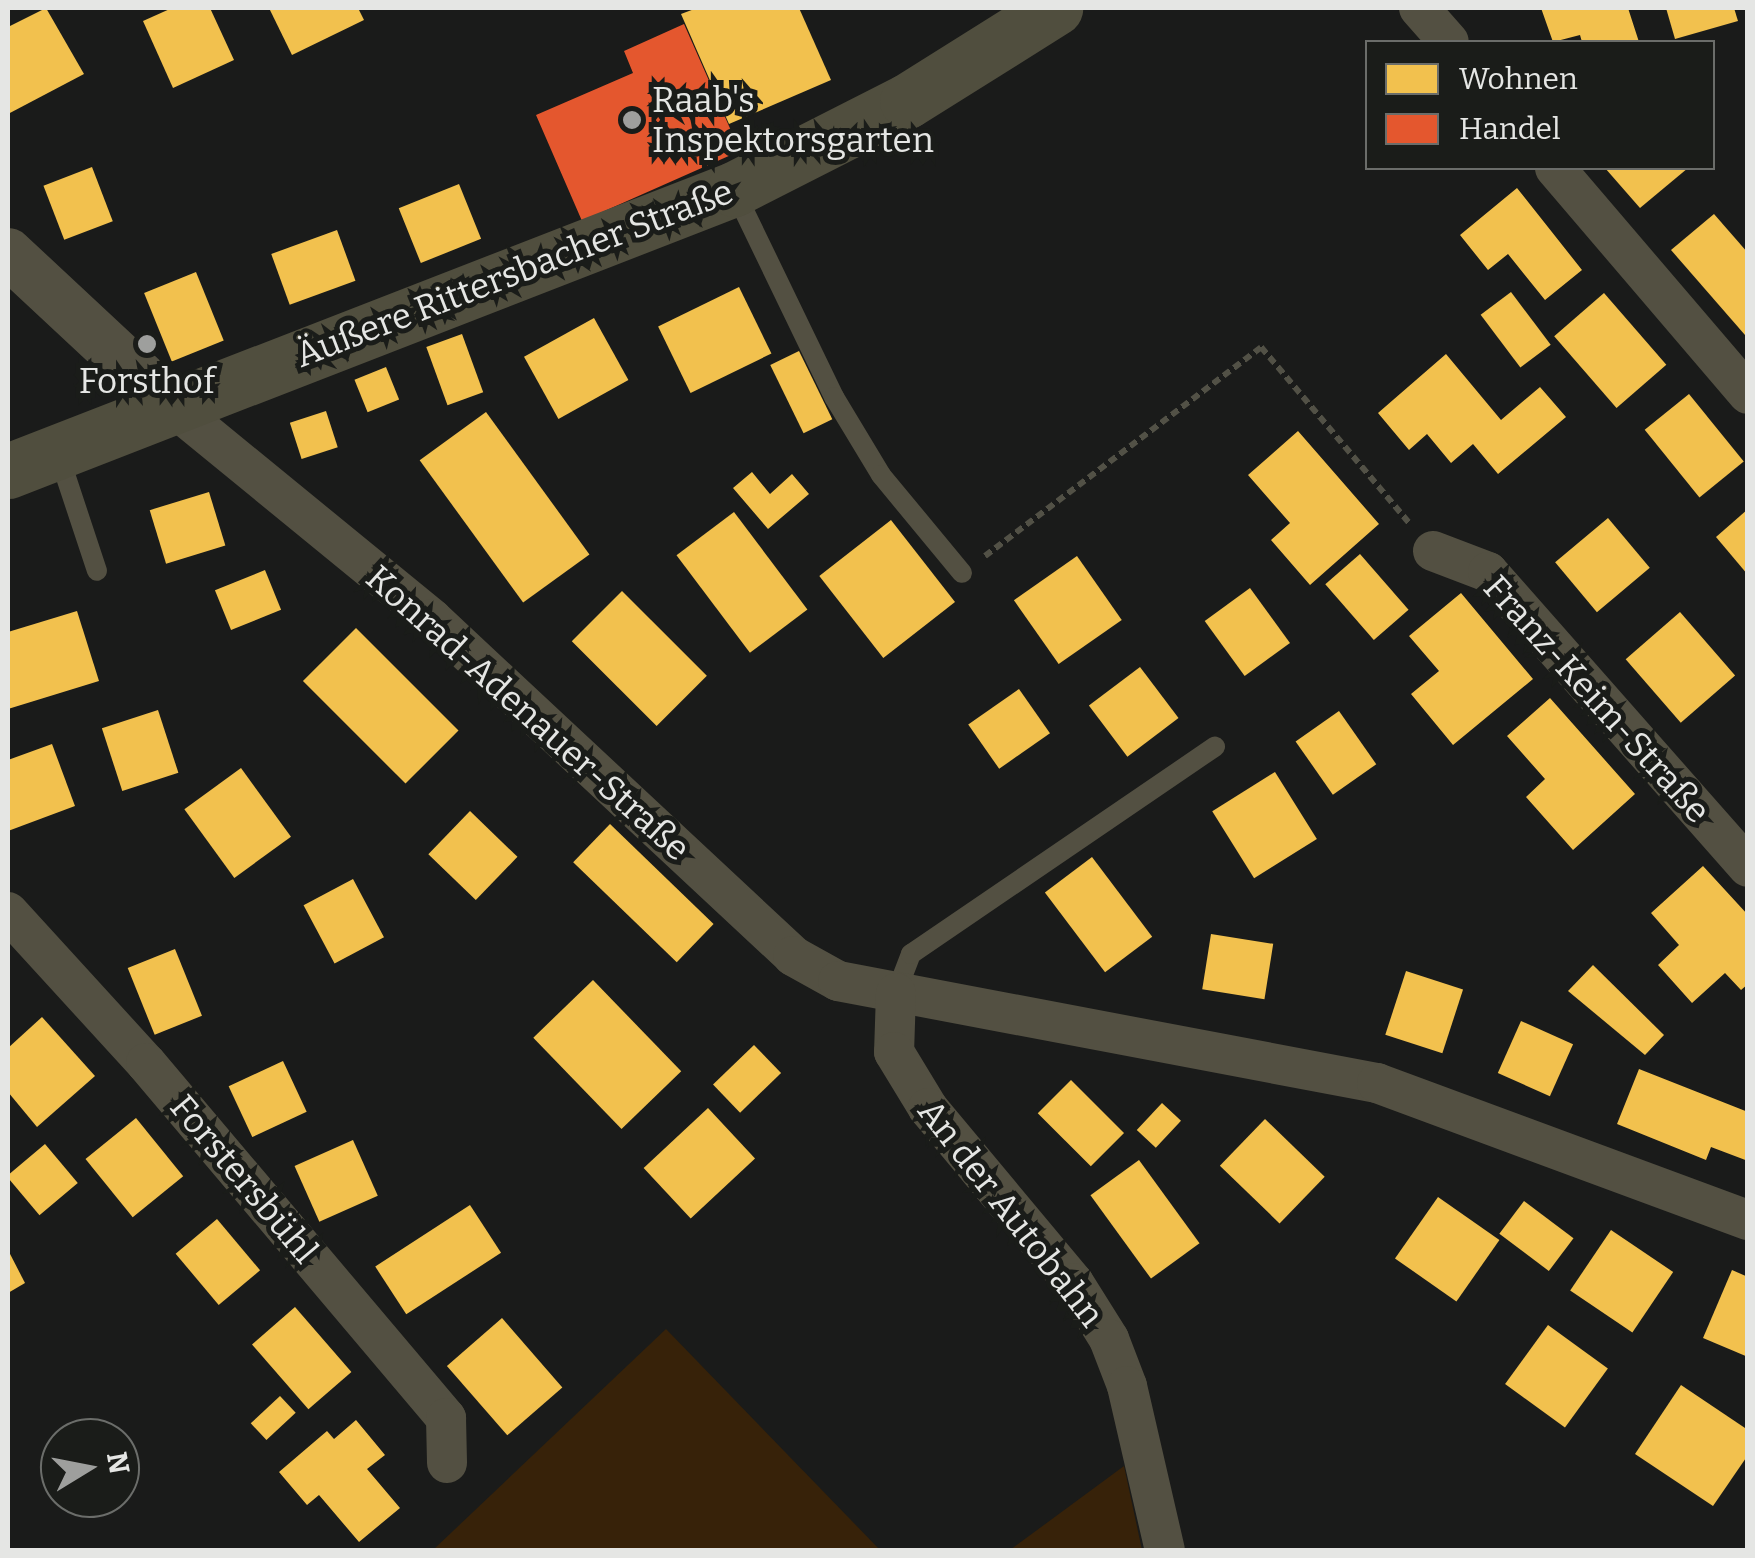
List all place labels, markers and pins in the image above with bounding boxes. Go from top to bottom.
place label: Raab's Inspektorsgarten [652,79,934,161]
marker: Raab's Inspektorsgarten [621,109,643,131]
marker: Forsthof [136,333,158,355]
place label: Forsthof [79,360,215,402]

